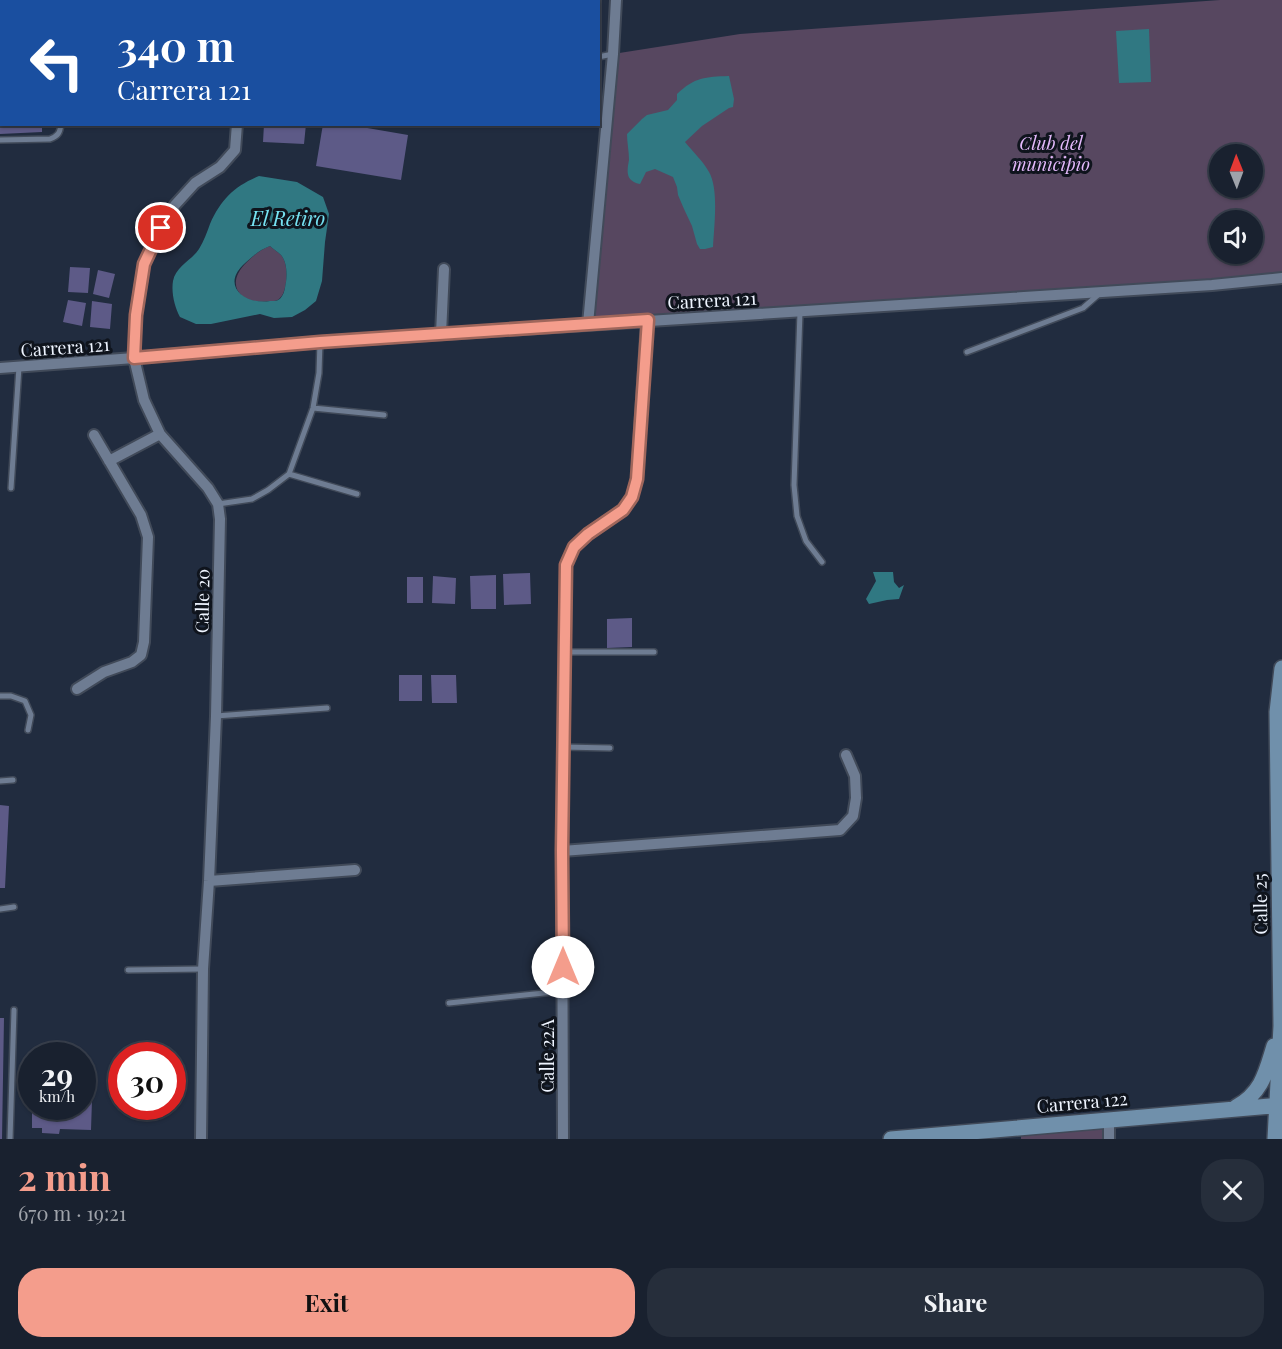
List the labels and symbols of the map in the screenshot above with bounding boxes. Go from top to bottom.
park label: Club del municipio [1012,131,1090,176]
north arrow [1209,144,1263,198]
pin [135,202,186,253]
water label: El Retiro [250,204,325,231]
street label: Carrera 121 [667,286,758,314]
street label: Carrera 121 [20,332,111,362]
street label: Calle 20 [189,569,215,633]
street label: Calle 25 [1247,873,1273,935]
position arrow [531,935,595,999]
street label: Calle 22A [535,1019,559,1093]
speed limit sign: 30 [108,1042,186,1120]
street label: Carrera 122 [1035,1086,1129,1118]

